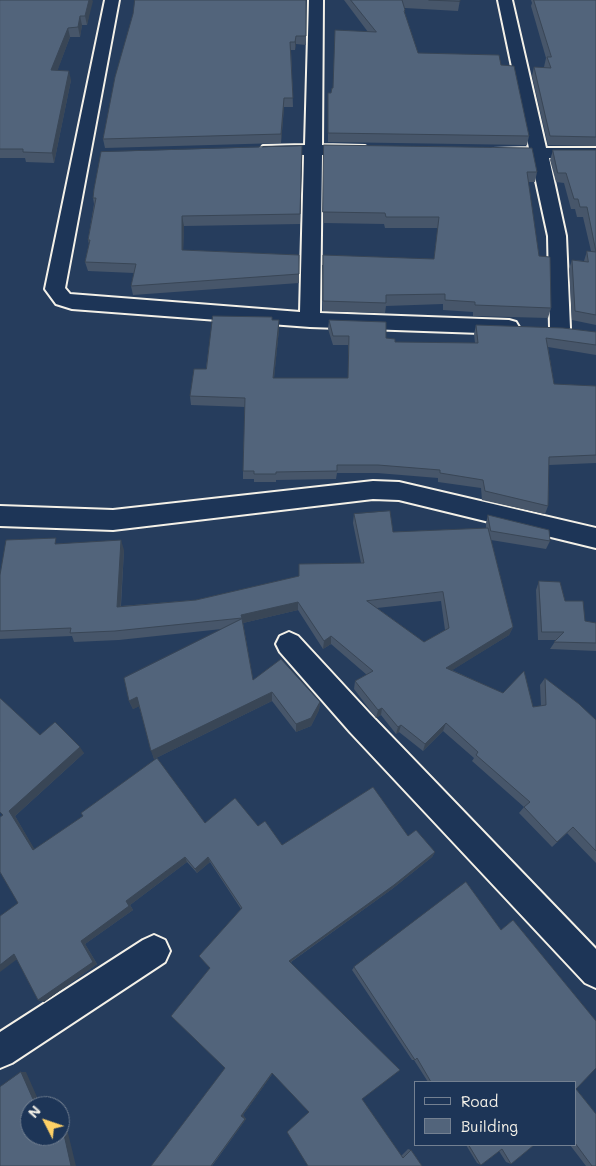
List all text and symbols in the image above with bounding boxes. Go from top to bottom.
legend [414,1081,576,1146]
text: Road [461,1091,498,1111]
north arrow [20,1096,70,1146]
text: N [23,1101,45,1122]
text: Building [461,1116,518,1136]

